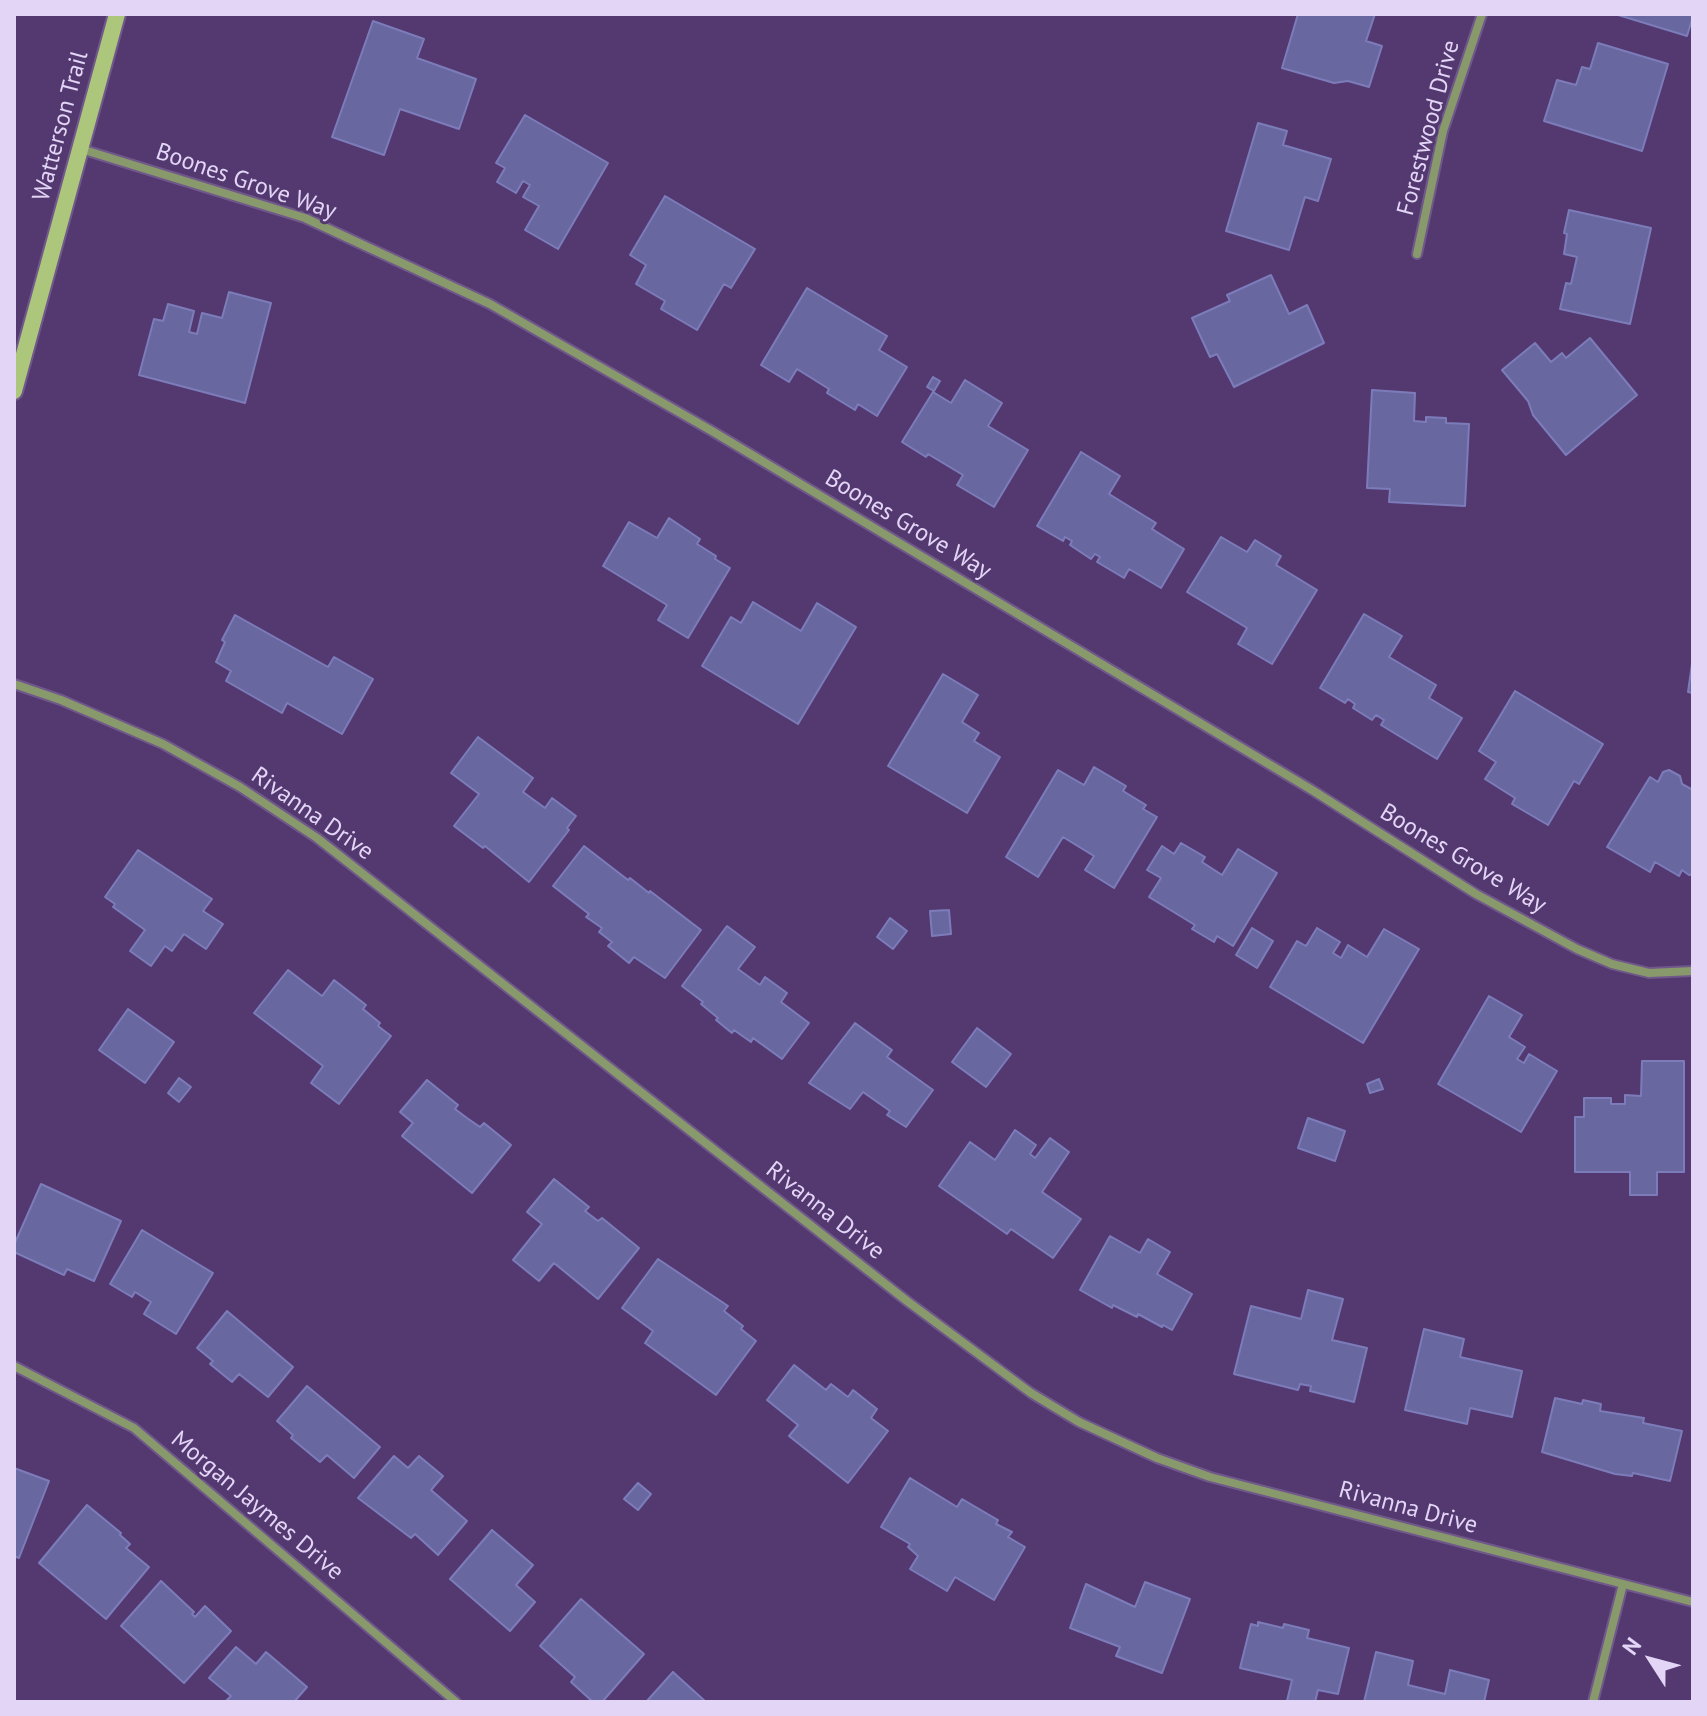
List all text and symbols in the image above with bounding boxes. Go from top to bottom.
street label: Forestwood Drive [1392,37,1466,219]
street label: Watterson Trail [27,48,95,204]
street label: Boones Grove Way [152,138,340,226]
street label: Boones Grove Way [820,464,996,586]
street label: Rivanna Drive [245,761,379,867]
street label: Boones Grove Way [1375,798,1551,920]
street label: Rivanna Drive [760,1156,890,1266]
street label: Morgan Jaymes Drive [165,1425,349,1587]
street label: Rivanna Drive [1335,1476,1481,1540]
north arrow [1611,1620,1691,1700]
text: N [1616,1632,1647,1660]

